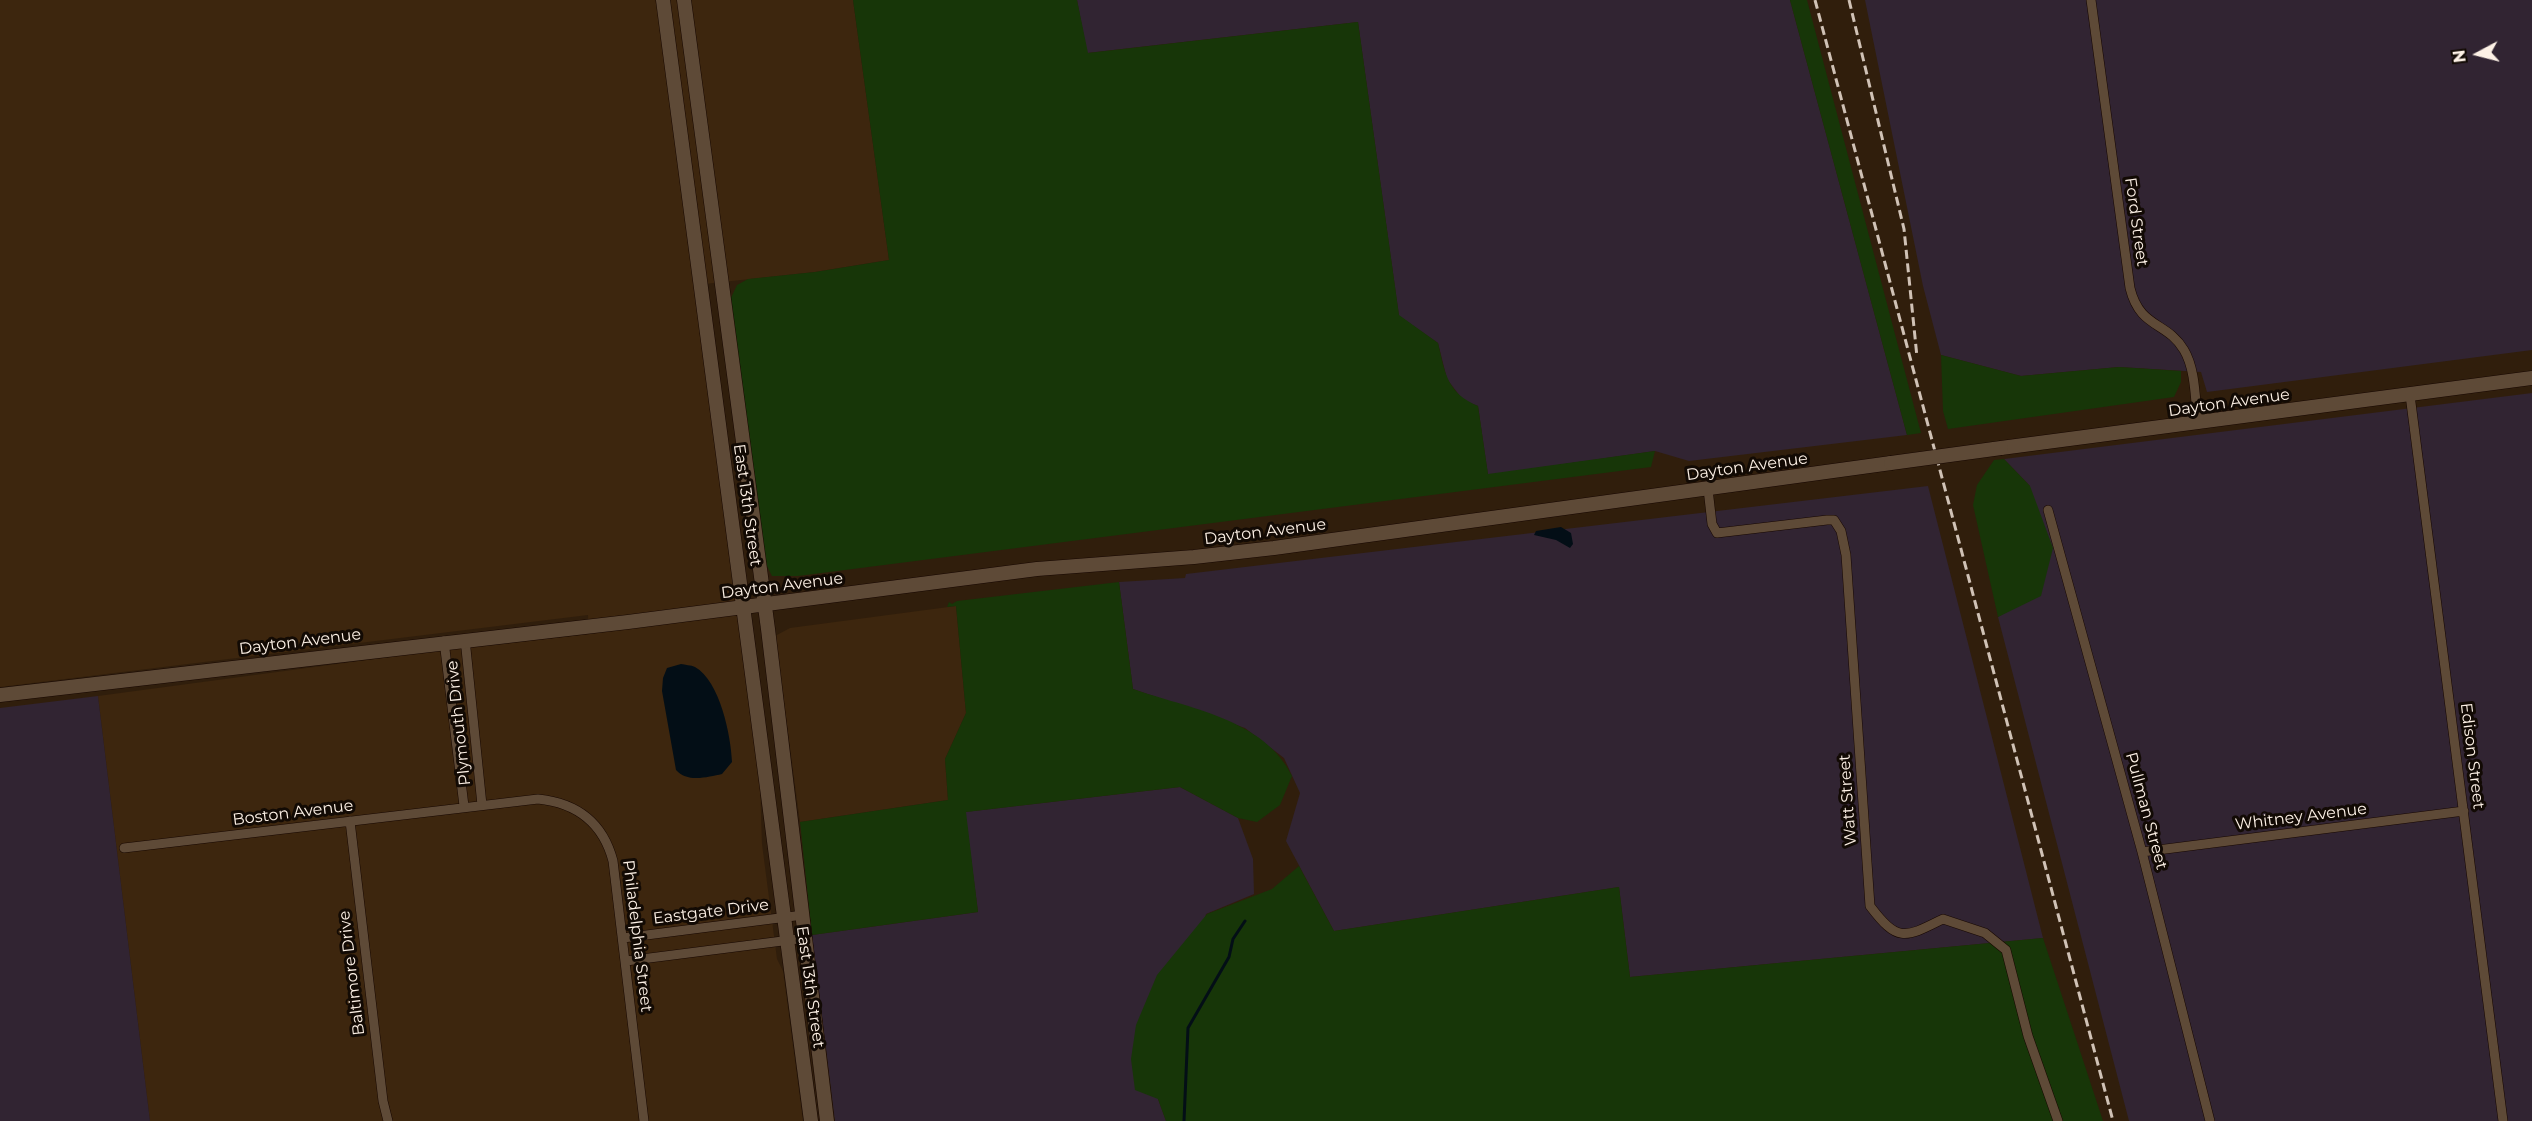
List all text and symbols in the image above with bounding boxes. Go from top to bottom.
north arrow [2448,24,2508,84]
text: N [2449,49,2470,64]
street label: Ford Street [2120,176,2152,268]
street label: Dayton Avenue [2167,385,2291,421]
street label: East 13th Street [729,443,765,567]
street label: Dayton Avenue [1685,449,1809,485]
street label: Dayton Avenue [1203,515,1327,549]
street label: Dayton Avenue [720,569,844,603]
street label: Dayton Avenue [238,625,362,659]
street label: Plymouth Drive [443,660,475,786]
street label: Edison Street [2456,702,2488,810]
street label: Pullman Street [2121,750,2171,872]
street label: Watt Street [1835,754,1861,846]
street label: Boston Avenue [232,796,354,830]
street label: Whitney Avenue [2234,799,2368,835]
street label: Philadelphia Street [618,859,656,1013]
street label: Eastgate Drive [652,895,770,929]
street label: Baltimore Drive [335,910,369,1036]
street label: East 13th Street [792,925,828,1049]

